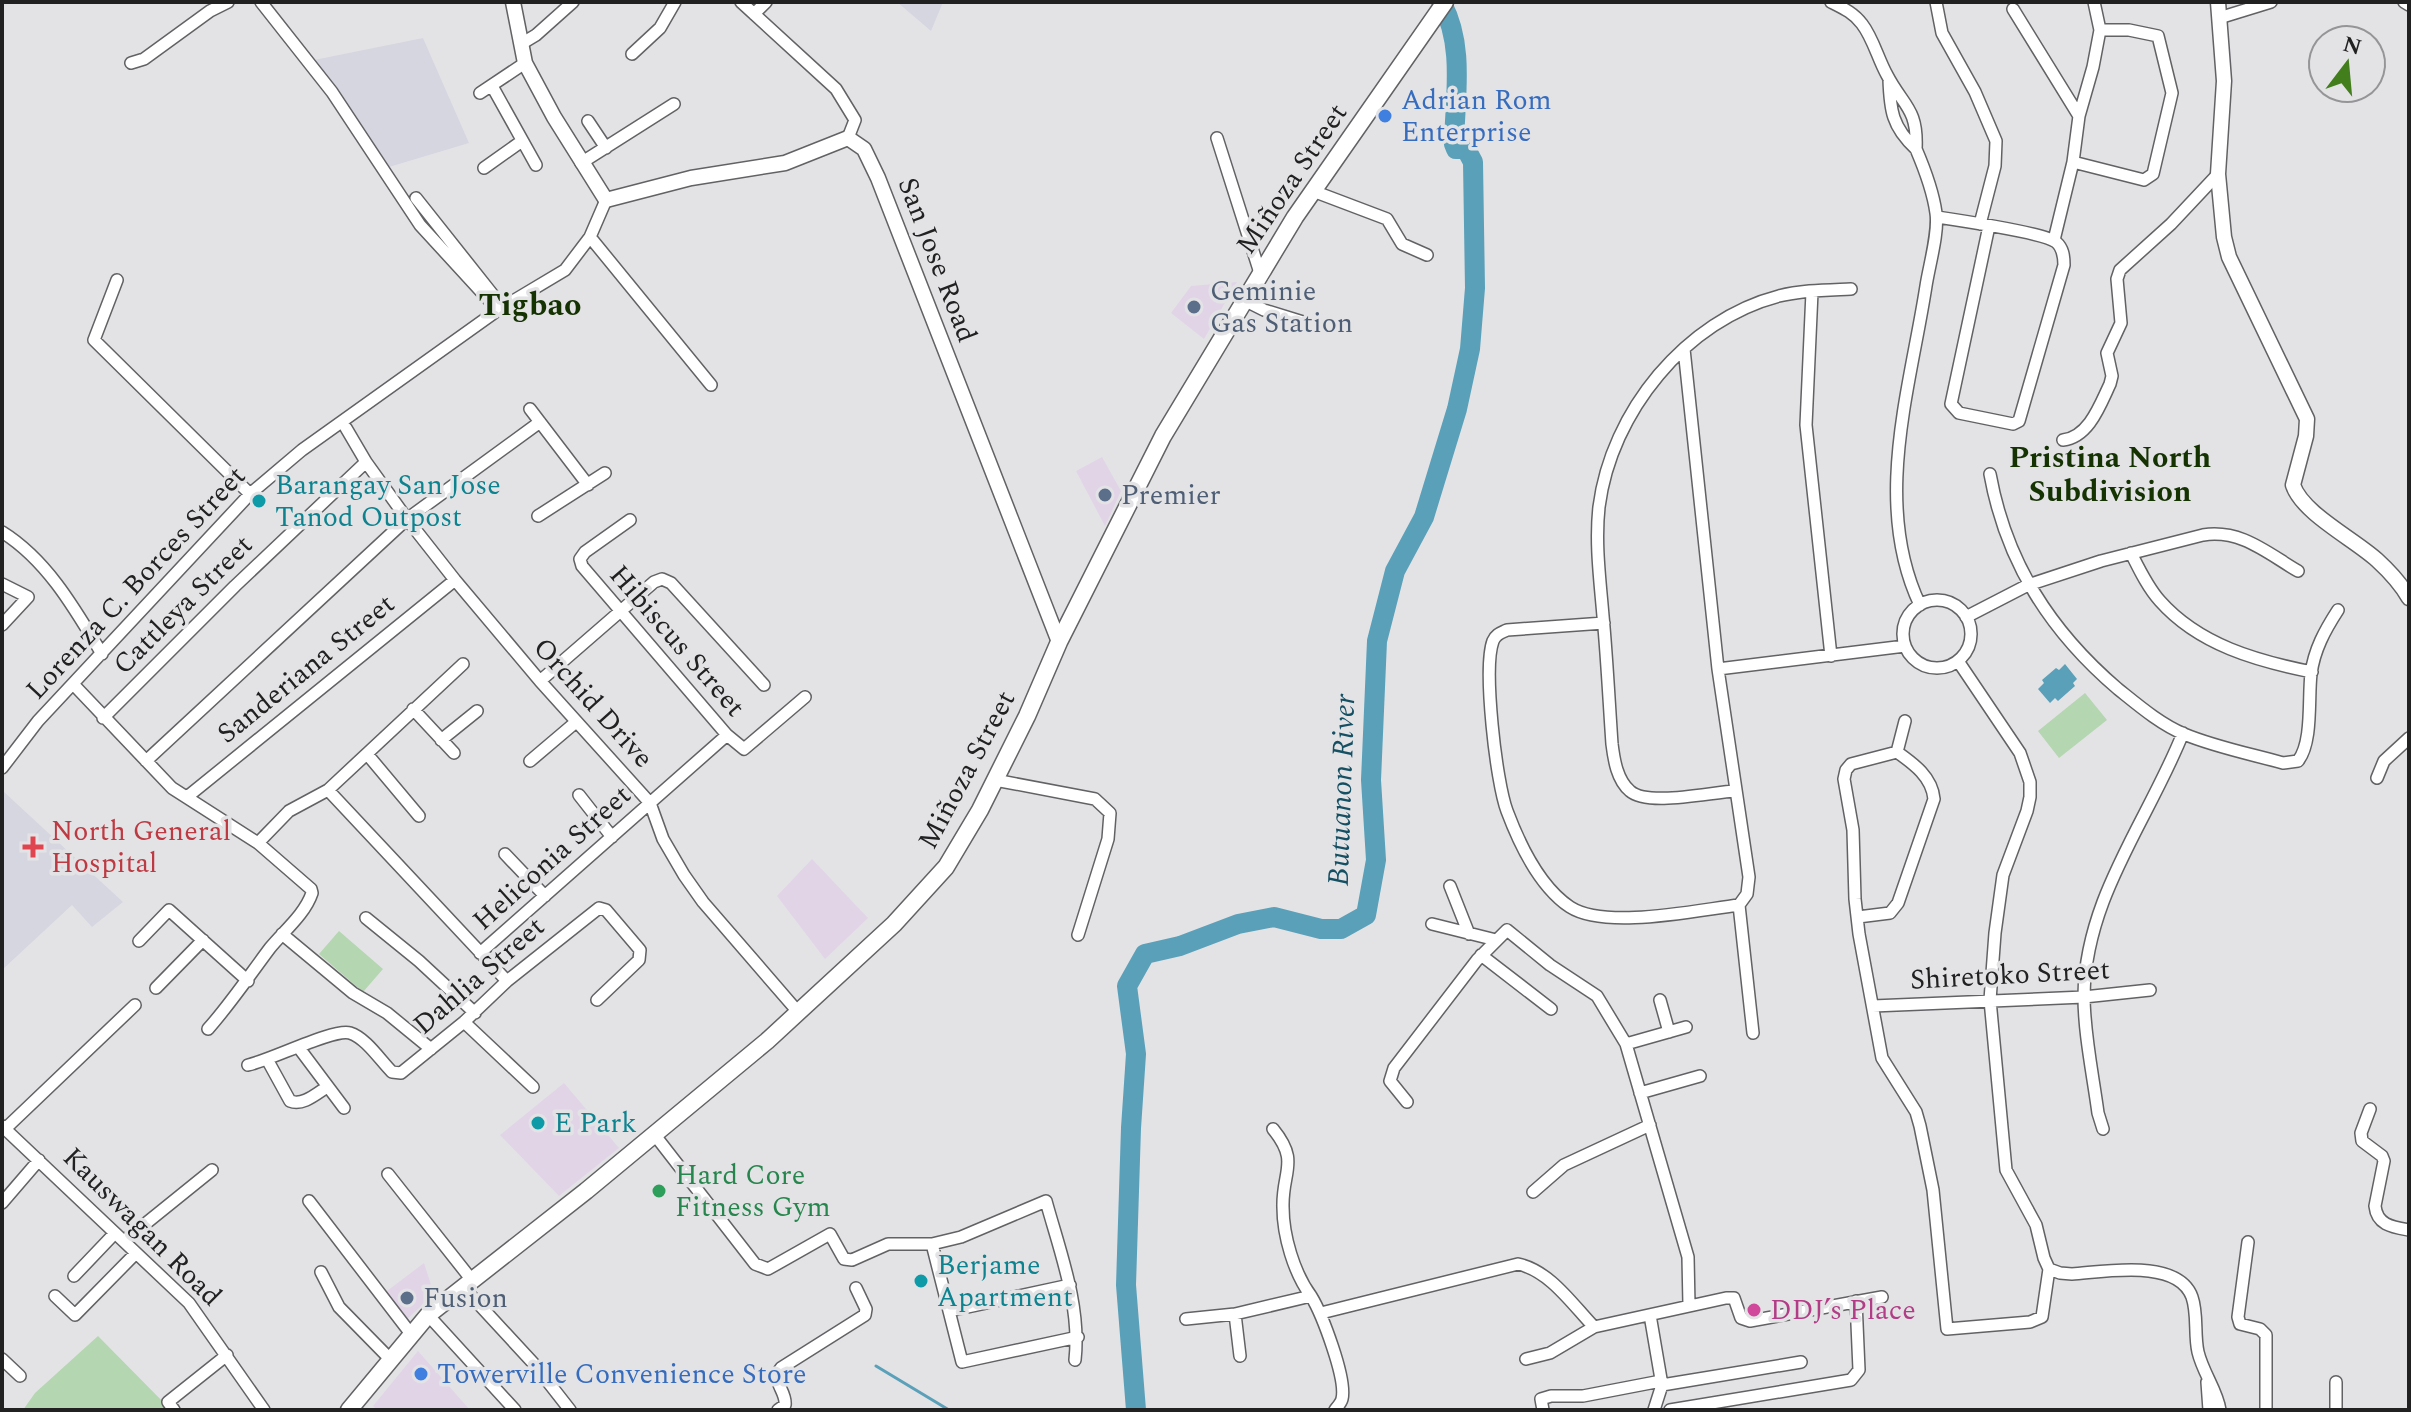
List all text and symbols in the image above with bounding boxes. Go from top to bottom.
north arrow [2307,24,2387,104]
text: N [2339,28,2365,65]
place label: Adrian Rom Enterprise [1401,79,1552,154]
street label: Miñoza Street [1225,95,1359,263]
marker: Adrian Rom Enterprise [1376,107,1394,125]
street label: San Jose Road [886,171,988,349]
place label: Geminie Gas Station [1210,270,1353,345]
district label: Tigbao [478,281,582,330]
marker: Geminie Gas Station [1185,298,1203,316]
district label: Pristina North Subdivision [2009,435,2211,515]
street label: Lorenza C. Borces Street [16,456,256,710]
place label: Barangay San Jose Tanod Outpost [275,464,501,539]
place label: Premier [1121,474,1221,517]
marker: Premier [1096,486,1114,504]
marker: Barangay San Jose Tanod Outpost [250,492,268,510]
street label: Cattleya Street [103,525,263,685]
street label: Hibiscus Street [599,555,755,727]
street label: Sanderiana Street [208,583,405,754]
street label: Orchid Drive [522,628,664,778]
street label: Miñoza Street [907,683,1027,857]
water label: Butuanon River [1316,692,1368,887]
street label: Heliconia Street [463,775,641,941]
place label: North General Hospital [51,810,231,885]
marker: North General Hospital [22,836,44,858]
street label: Dahlia Street [403,906,555,1046]
street label: Shiretoko Street [1909,948,2111,1002]
place label: E Park [554,1102,637,1145]
marker: E Park [529,1114,547,1132]
street label: Kauswagan Road [52,1137,232,1317]
place label: Hard Core Fitness Gym [675,1154,831,1229]
marker: Hard Core Fitness Gym [650,1182,668,1200]
place label: Berjame Apartment [937,1244,1073,1319]
marker: Berjame Apartment [912,1272,930,1290]
place label: Fusion [423,1277,508,1320]
marker: Fusion [398,1289,416,1307]
place label: DDJ’s Place [1770,1289,1916,1332]
marker: DDJ’s Place [1745,1301,1763,1319]
place label: Towerville Convenience Store [437,1353,807,1396]
marker: Towerville Convenience Store [412,1365,430,1383]

